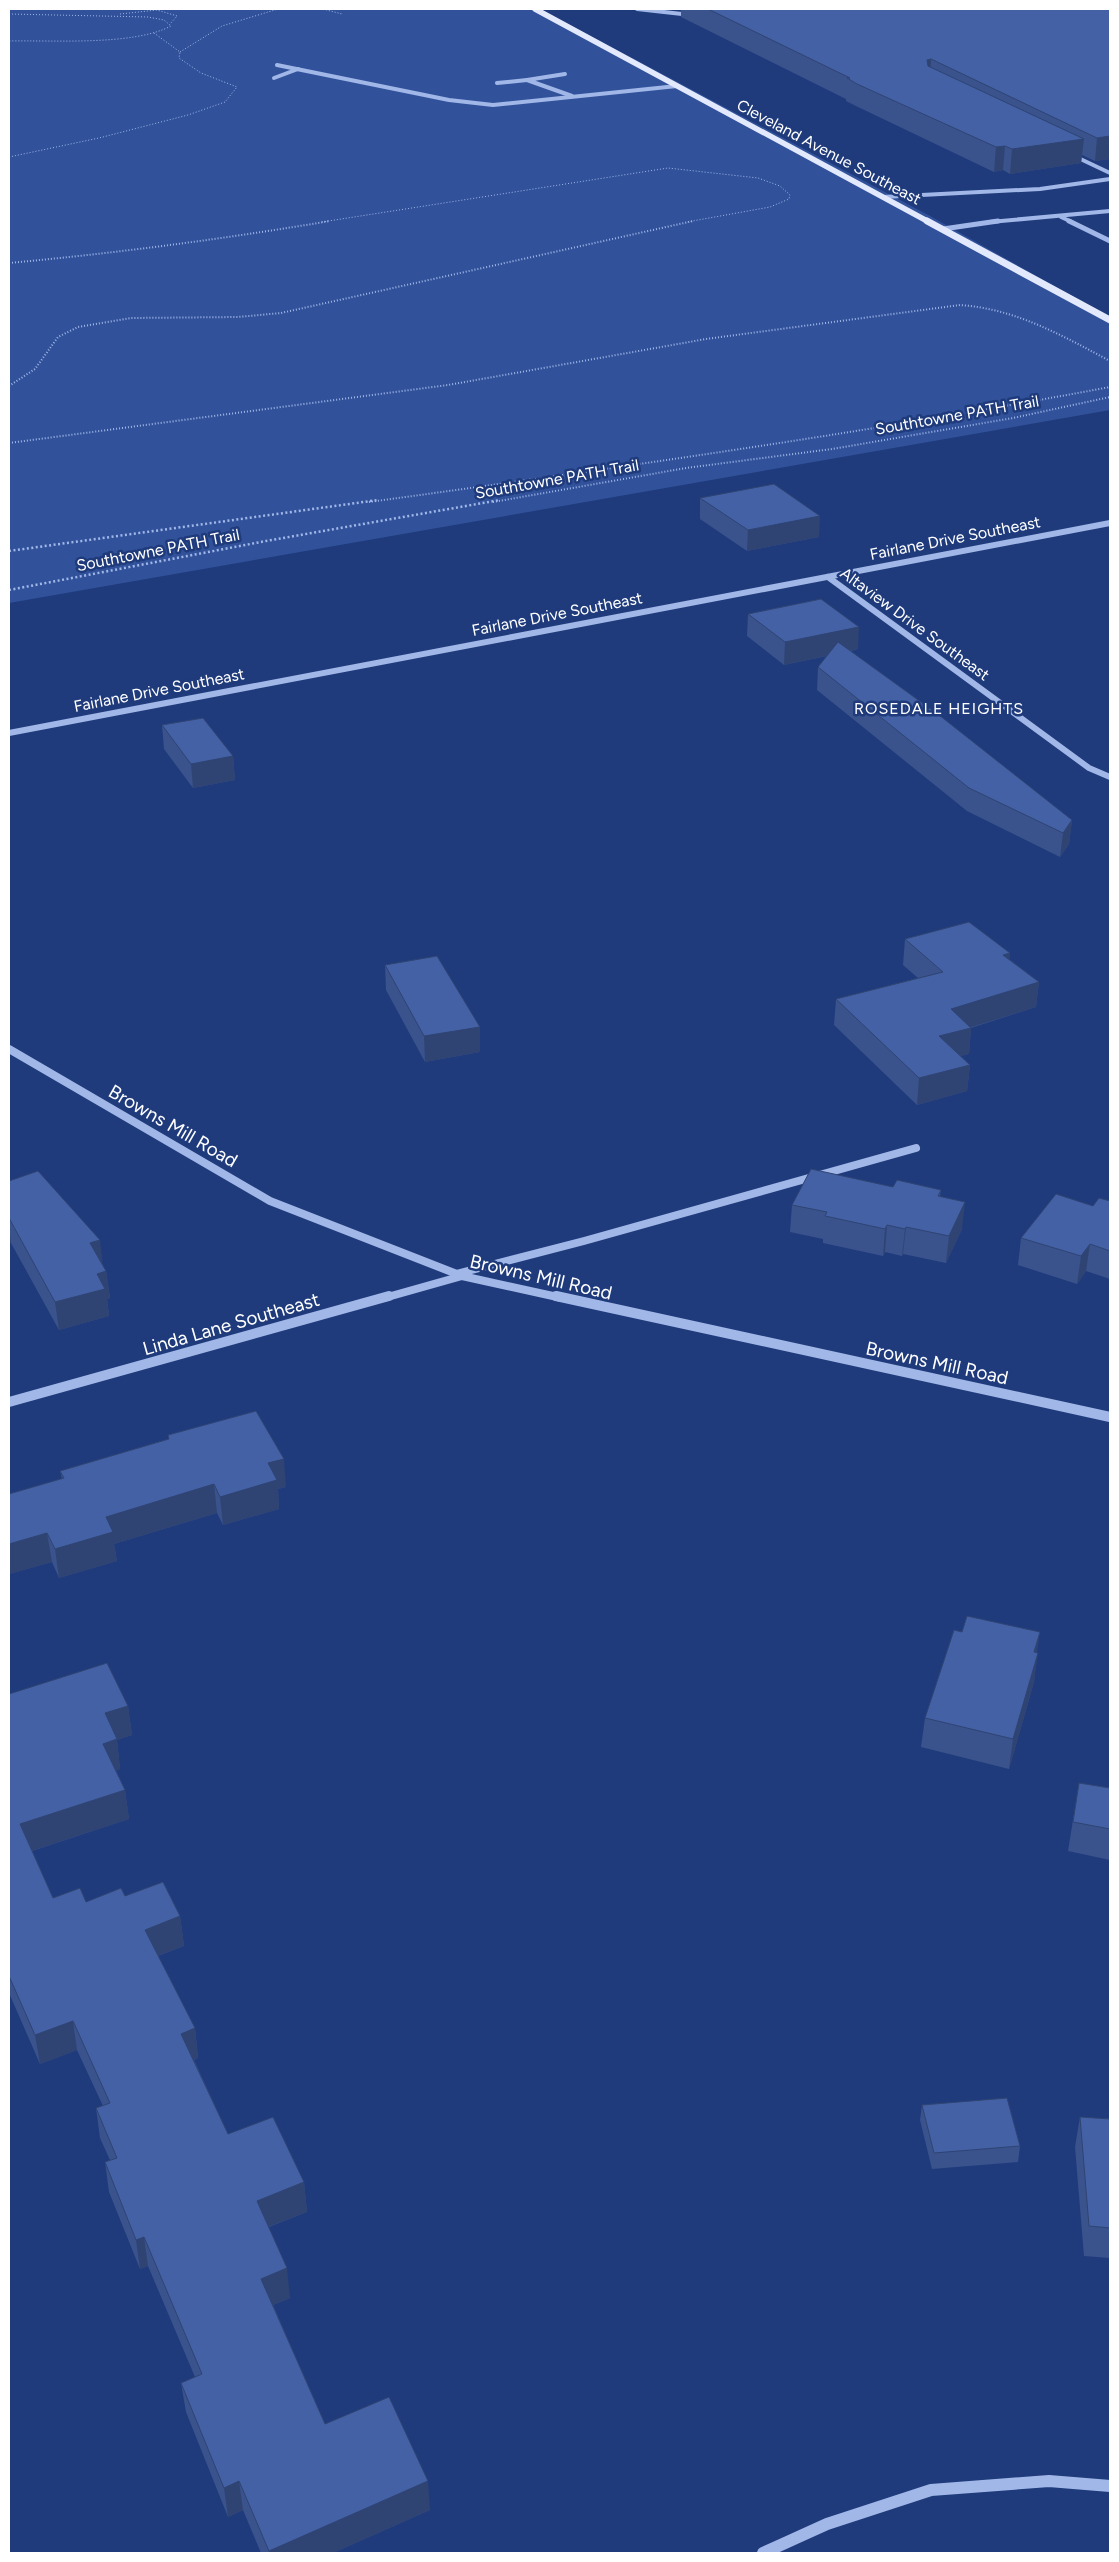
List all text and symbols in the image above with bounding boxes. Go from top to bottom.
street label: Cleveland Avenue Southeast [734,95,924,209]
street label: Southtowne PATH Trail [874,391,1040,439]
street label: Southtowne PATH Trail [474,455,640,503]
street label: Fairlane Drive Southeast [868,512,1042,564]
street label: Southtowne PATH Trail [75,525,241,575]
street label: Altaview Drive Southeast [837,563,993,685]
street label: Fairlane Drive Southeast [470,588,644,640]
street label: Fairlane Drive Southeast [72,664,246,716]
district label: ROSEDALE HEIGHTS [854,699,1024,718]
street label: Browns Mill Road [104,1080,242,1172]
street label: Browns Mill Road [468,1249,614,1305]
street label: Linda Lane Southeast [140,1288,322,1360]
street label: Browns Mill Road [864,1337,1010,1389]

